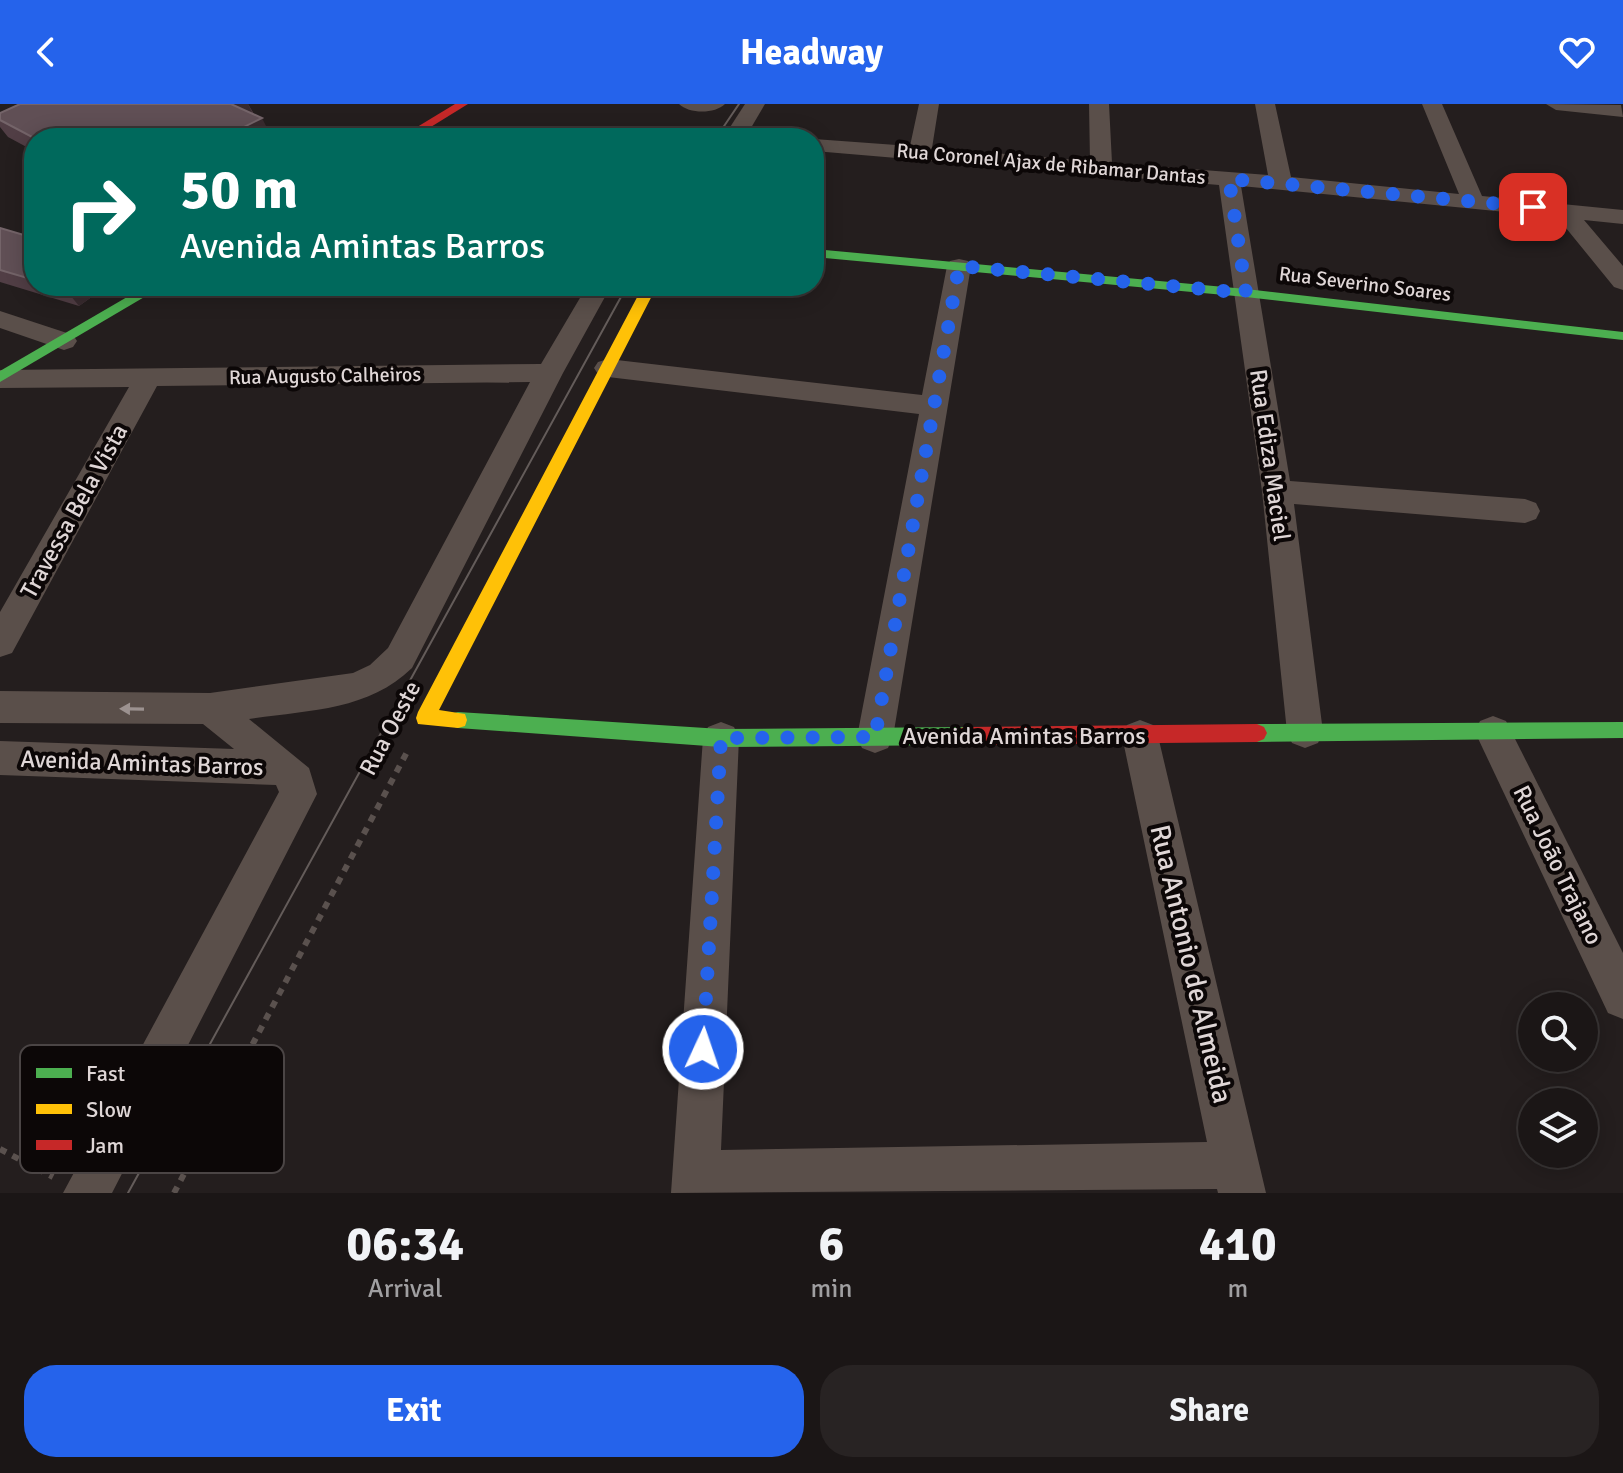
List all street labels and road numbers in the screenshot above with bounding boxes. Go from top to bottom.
street label: Rua Coronel Ajax de Ribamar Dantas [895,138,1207,190]
street label: Rua Severino Soares [1278,261,1453,307]
street label: Rua Augusto Calheiros [229,362,422,390]
street label: Rua Ediza Maciel [1243,367,1297,543]
street label: Travessa Bela Vista [14,419,134,603]
street label: Rua Oeste [353,675,427,781]
street label: Avenida Amintas Barros [902,721,1146,751]
street label: Avenida Amintas Barros [20,744,264,782]
street label: Rua João Trajano [1506,780,1610,950]
street label: Rua Antonio de Almeida [1142,821,1240,1107]

